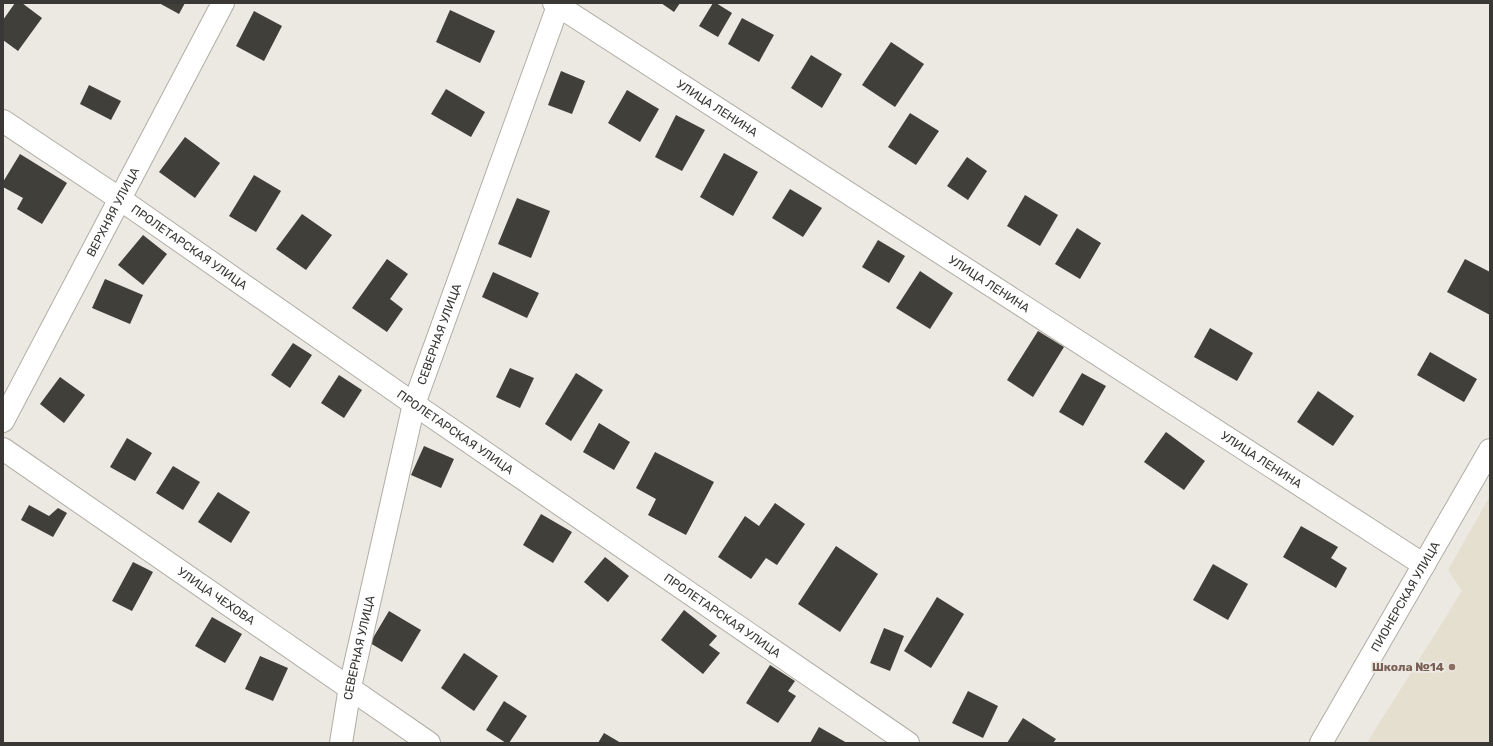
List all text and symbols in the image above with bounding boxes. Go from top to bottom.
street label: УЛИЦА ЛЕНИНА [674,77,760,140]
street label: ВЕРХНЯЯ УЛИЦА [84,165,142,259]
street label: ПРОЛЕТАРСКАЯ УЛИЦА [128,202,250,293]
street label: УЛИЦА ЛЕНИНА [946,253,1032,315]
street label: СЕВЕРНАЯ УЛИЦА [414,282,464,387]
street label: ПРОЛЕТАРСКАЯ УЛИЦА [394,387,516,477]
street label: УЛИЦА ЛЕНИНА [1218,429,1304,491]
street label: ПИОНЕРСКАЯ УЛИЦА [1368,539,1443,654]
street label: УЛИЦА ЧЕХОВА [175,565,258,628]
street label: ПРОЛЕТАРСКАЯ УЛИЦА [661,571,783,661]
street label: СЕВЕРНАЯ УЛИЦА [341,594,377,701]
place label: Школа №14 [1372,660,1444,674]
marker: Школа №14 [1447,662,1457,672]

